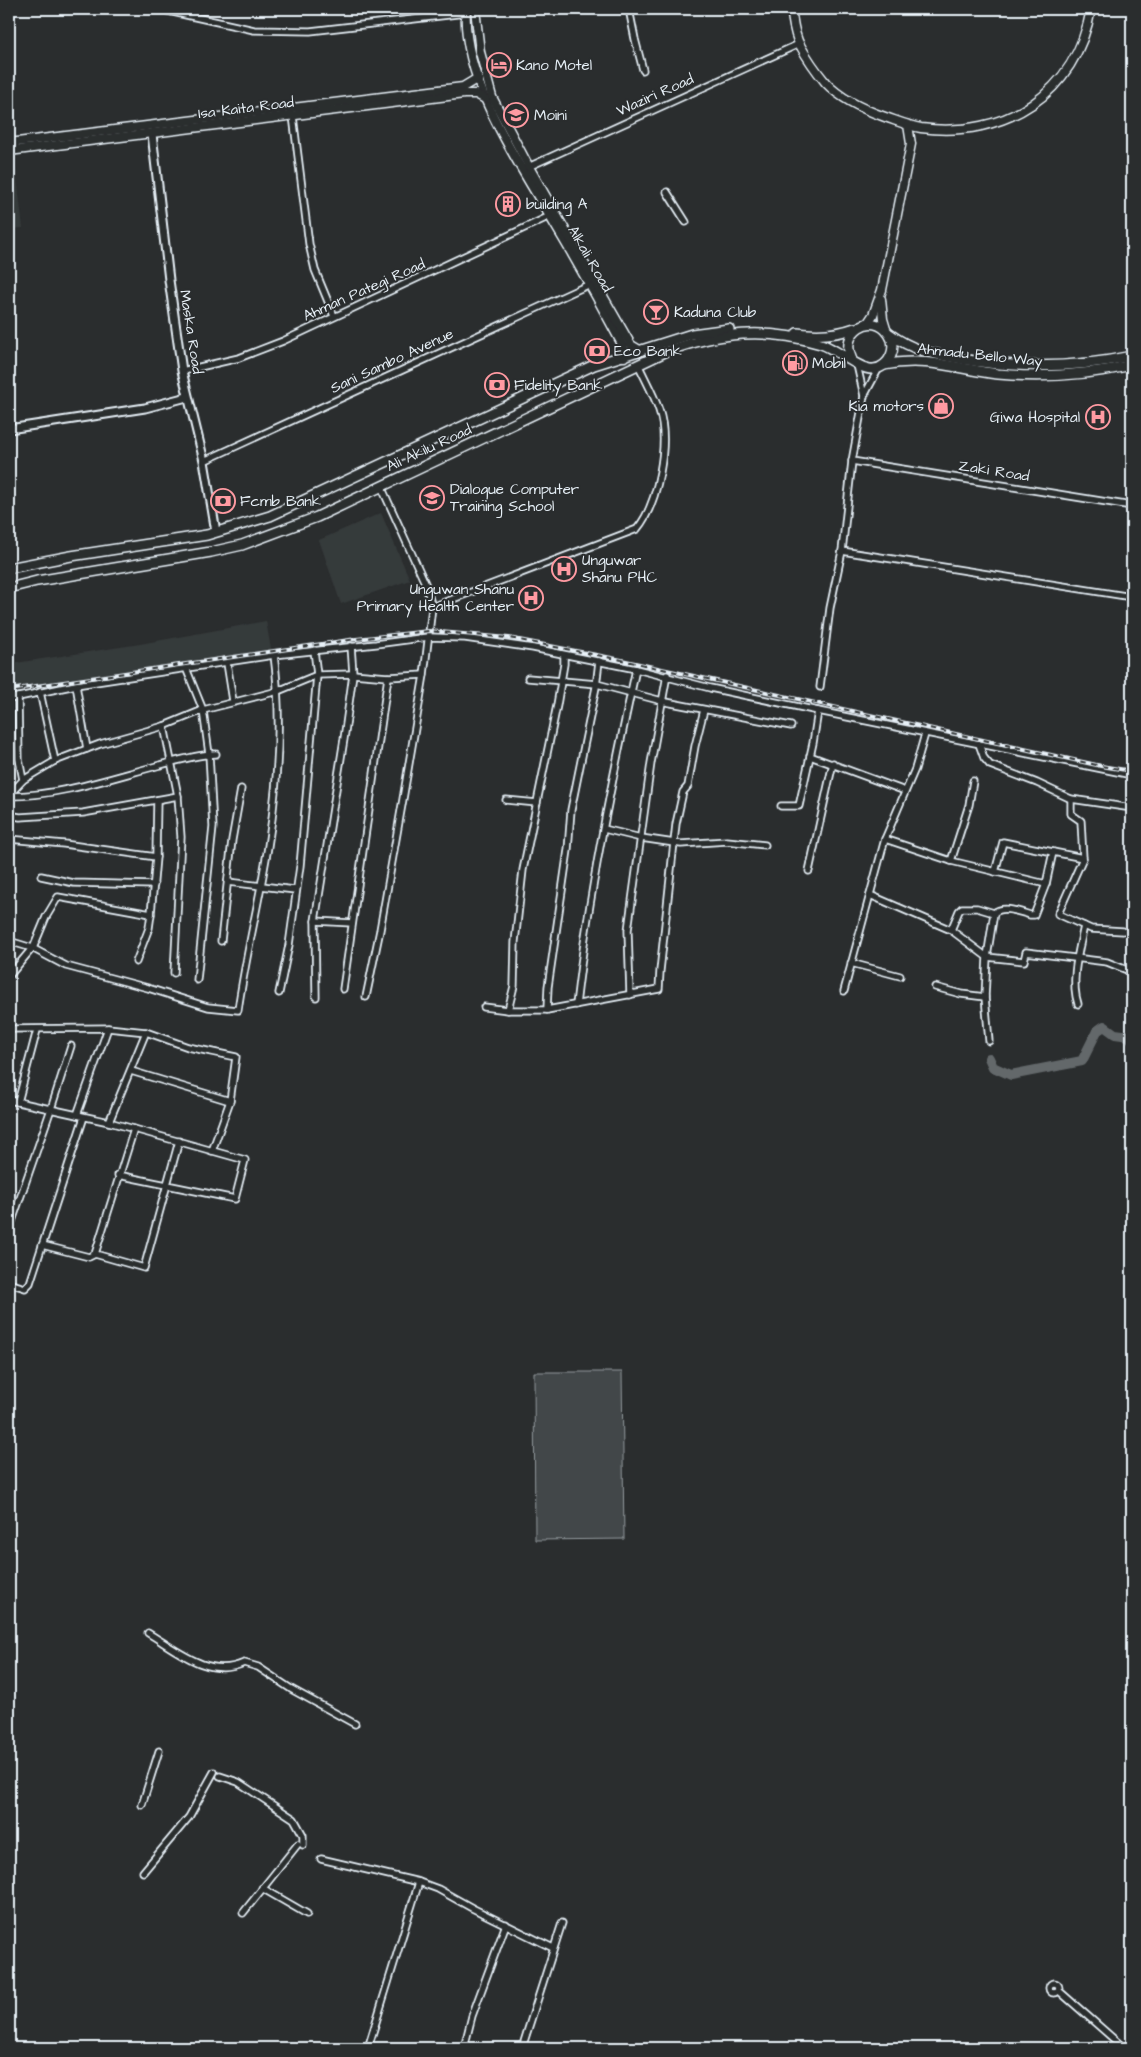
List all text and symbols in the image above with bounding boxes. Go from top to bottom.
hotel icon: Kano Motel [486,52,512,78]
place label: Kano Motel [516,55,592,76]
street label: Waziri Road [613,69,697,121]
street label: Isa Kaita Road [197,92,296,124]
school or university icon: Moini [503,102,529,128]
place label: Moini [534,105,568,126]
building icon: building A [495,191,521,217]
place label: building A [526,194,588,216]
street label: Alkali Road [562,222,618,297]
street label: Ahman Pategi Road [300,254,429,327]
street label: Maska Road [174,288,208,376]
bar icon: Kaduna Club [643,299,669,325]
place label: Kaduna Club [674,302,757,323]
street label: Sani Sambo Avenue [327,323,457,399]
bank icon: Eco Bank [584,338,610,364]
street label: Ahmadu Bello Way [916,338,1044,373]
place label: Eco Bank [614,341,682,362]
fuel station icon: Mobil [782,350,808,376]
place label: Mobil [812,353,846,374]
bank icon: Fidelity Bank [484,372,510,398]
place label: Fidelity Bank [514,375,602,397]
shop icon: Kia motors [928,393,954,419]
place label: Kia motors [849,396,924,417]
hospital icon: Giwa Hospital [1085,404,1111,430]
place label: Giwa Hospital [990,407,1080,428]
street label: Ali Akilu Road [383,419,475,477]
street label: Zaki Road [957,455,1031,487]
place label: Dialogue Computer Training School [450,479,579,518]
school or university icon: Dialogue Computer Training School [419,485,445,511]
bank icon: Fcmb Bank [210,488,236,514]
place label: Fcmb Bank [240,491,321,512]
place label: Unguwar Shanu PHC [582,550,657,588]
hospital icon: Unguwar Shanu PHC [551,556,577,582]
place label: Unguwan Shanu Primary Health Center [357,579,514,618]
hospital icon: Unguwan Shanu Primary Health Center [518,585,544,611]

